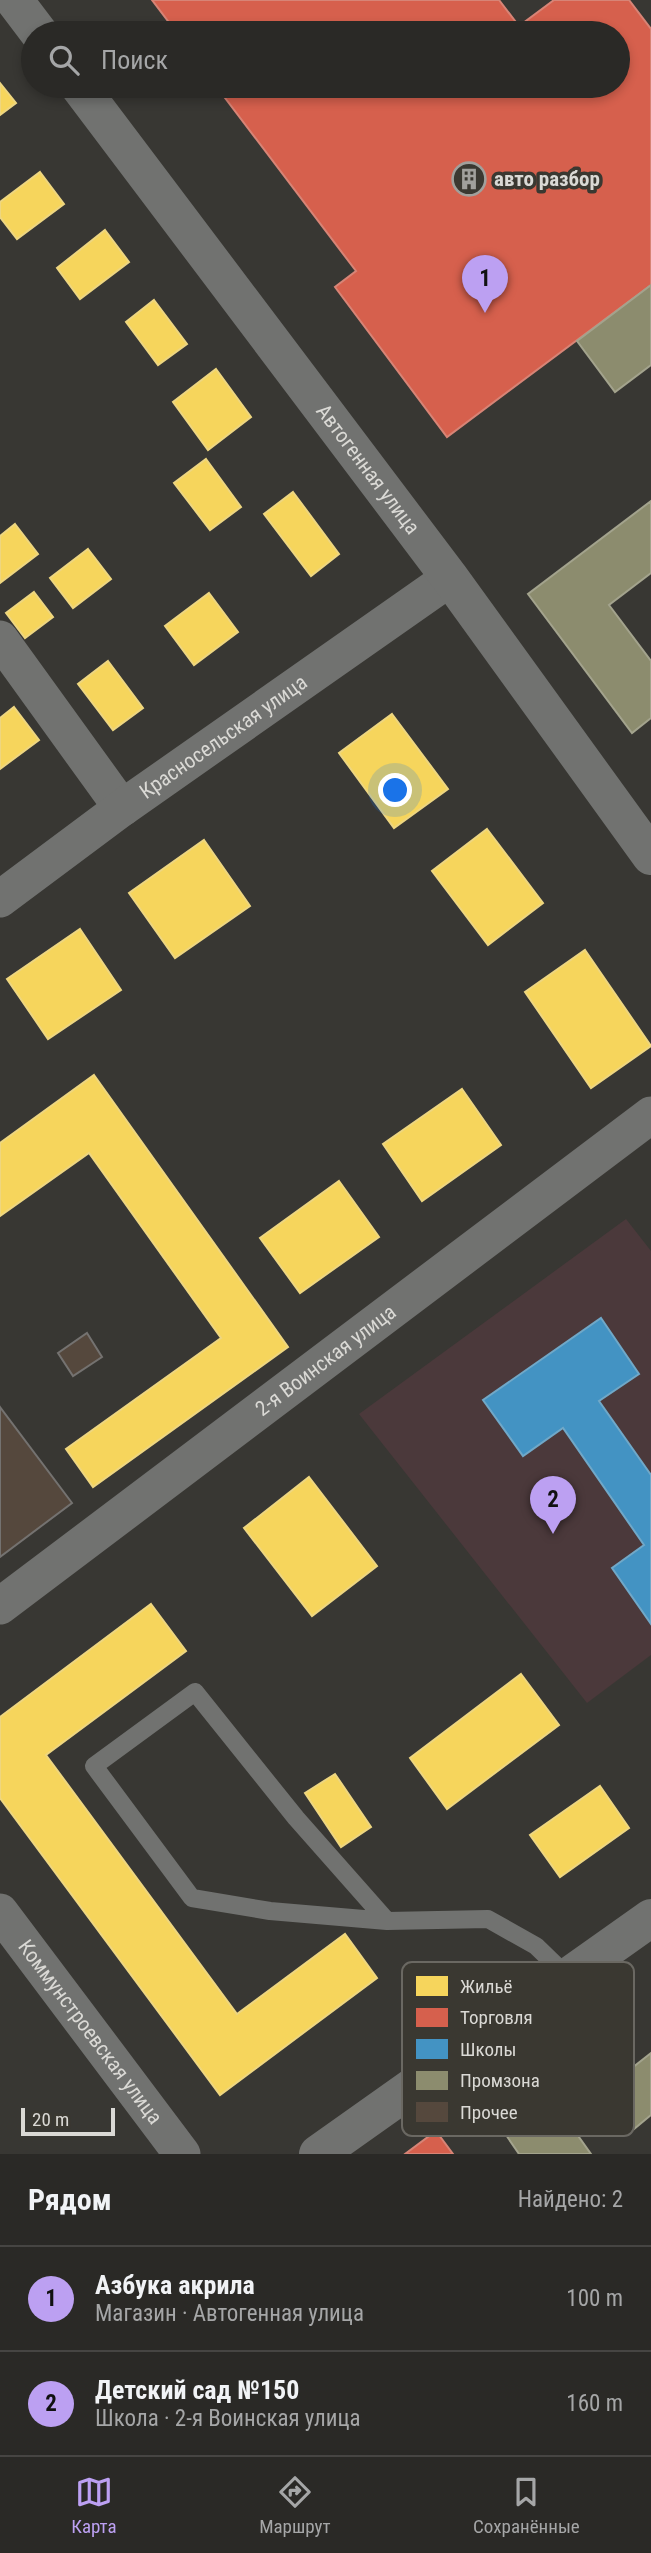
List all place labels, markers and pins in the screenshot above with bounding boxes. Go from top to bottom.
building icon: авто разбор [450,160,488,198]
place label: авто разбор [494,167,600,191]
pin: 1 [462,255,508,313]
pin: 2 [530,1476,576,1534]

